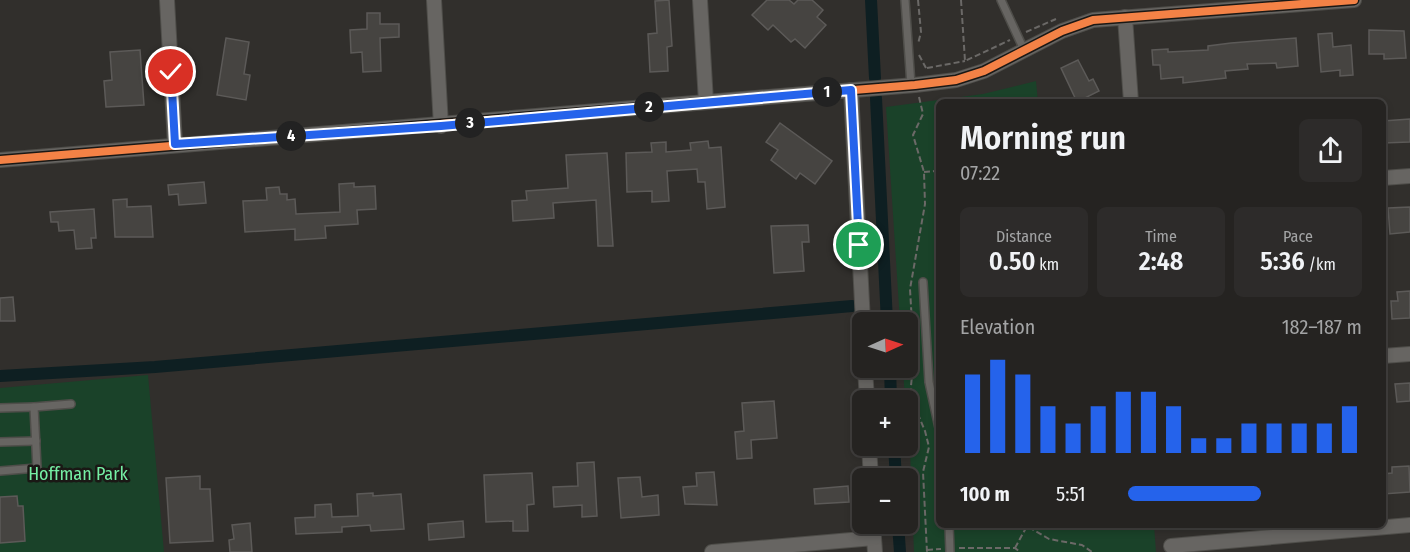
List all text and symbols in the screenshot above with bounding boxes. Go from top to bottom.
pin [145,46,196,97]
icon: check [154,55,187,88]
pin: 1 [812,77,842,107]
text: 1 [824,82,830,101]
pin: 2 [634,92,664,122]
text: 2 [645,97,653,116]
pin: 3 [455,108,485,138]
text: 3 [466,113,474,132]
text: Morning run [960,118,1126,158]
button: share [1299,119,1362,182]
pin: 4 [276,121,306,151]
text: 4 [287,126,295,145]
text: 07:22 [960,161,1000,185]
pin [833,219,884,270]
text: Distance [996,227,1052,246]
text: Time [1145,227,1177,246]
text: Pace [1283,227,1313,246]
icon: arrive [842,228,875,261]
text: 0.50 [989,246,1036,277]
text: 2:48 [1139,246,1183,277]
text: 5:36 [1260,246,1305,277]
text: km [1036,255,1059,274]
text: /km [1305,255,1336,274]
north arrow [852,312,918,378]
map controls [852,312,918,534]
text: Elevation [960,315,1035,339]
text: 182–187 m [1282,315,1362,339]
button: + [852,390,918,456]
park label: Hoffman Park [28,463,128,485]
button: − [852,468,918,534]
text: 100 m [960,482,1010,506]
text: 5:51 [1056,482,1086,506]

